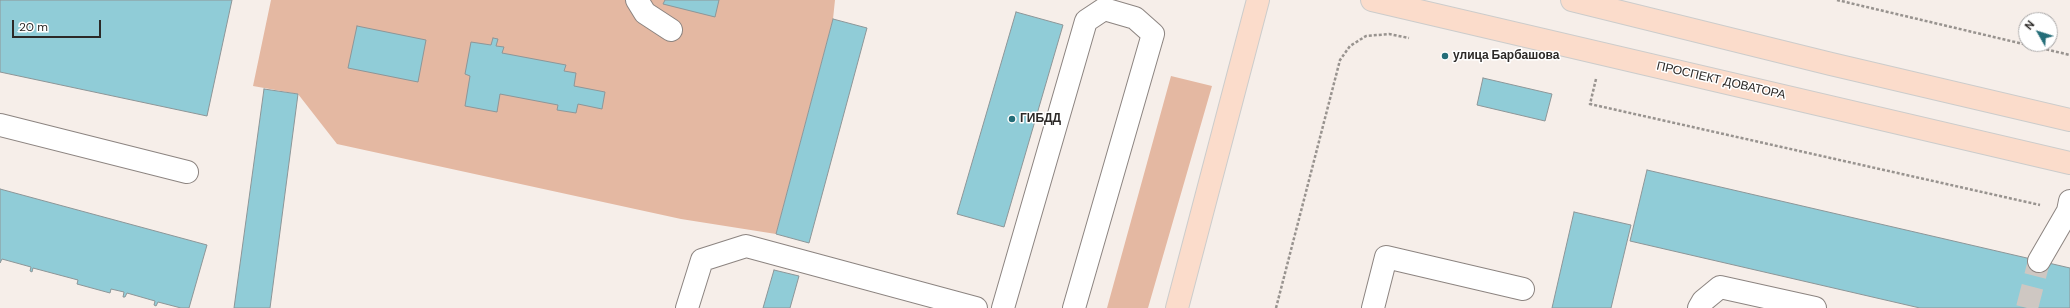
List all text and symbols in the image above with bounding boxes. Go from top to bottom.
scale bar [14,12,103,38]
north arrow [2018,12,2058,52]
text: N [2021,18,2037,33]
text: 20 m [19,19,48,35]
place label: улица Барбашова [1453,49,1559,63]
marker: улица Барбашова [1440,51,1450,61]
street label: ПРОСПЕКТ ДОВАТОРА [1655,59,1787,103]
place label: ГИБДД [1020,112,1061,126]
marker: ГИБДД [1007,114,1017,124]

